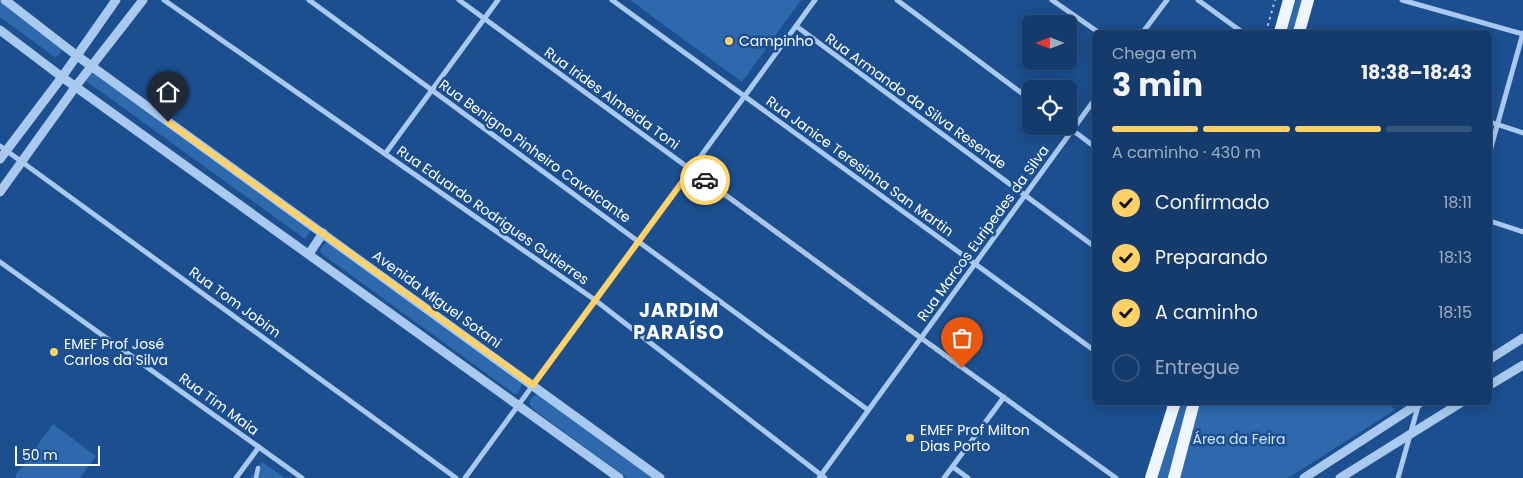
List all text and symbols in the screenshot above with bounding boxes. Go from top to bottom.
north arrow [1022,15,1078,70]
map controls [1022,15,1077,135]
street label: Rua Armando da Silva Resende [821,28,1011,174]
place label: Campinho [739,31,814,51]
marker: Campinho [723,35,735,47]
street label: Rua Irides Almeida Toni [540,42,684,154]
text: Chega em [1112,42,1197,65]
text: 18:38–18:43 [1361,59,1472,86]
text: 3 min [1112,62,1203,107]
pin [147,71,189,122]
street label: Rua Benigno Pinheiro Cavalcante [435,75,635,228]
icon: home [154,78,182,106]
button: locate [1022,80,1077,135]
street label: Rua Janice Teresinha San Martin [762,91,958,241]
street label: Rua Eduardo Rodrigues Gutierres [393,141,593,289]
street label: Rua Marcos Euripedes da Silva [912,141,1054,325]
text: A caminho · 430 m [1112,141,1261,164]
courier [680,155,730,205]
icon: car [691,166,719,194]
icon: check [1112,189,1140,217]
text: Confirmado [1155,189,1269,216]
text: 18:11 [1443,191,1472,214]
icon: check [1112,244,1140,272]
text: Preparando [1155,244,1268,271]
street label: Avenida Miguel Sotani [368,245,506,353]
text: 18:13 [1439,246,1472,269]
street label: Rua Tom Jobim [185,262,285,342]
district label: JARDIM PARAÍSO [633,297,725,346]
icon: check [1112,299,1140,327]
text: A caminho [1155,299,1258,326]
text: 18:15 [1438,301,1472,324]
pin [941,317,983,368]
icon: bag [948,324,976,352]
place label: EMEF Prof José Carlos da Silva [64,334,168,370]
marker: EMEF Prof José Carlos da Silva [48,346,60,358]
text: Entregue [1155,354,1239,381]
street label: Rua Tim Maia [175,368,263,440]
place label: EMEF Prof Milton Dias Porto [920,420,1030,456]
park label: Área da Feira [1192,429,1286,449]
marker: EMEF Prof Milton Dias Porto [904,432,916,444]
scale bar [15,443,100,466]
text: 50 m [22,445,58,465]

